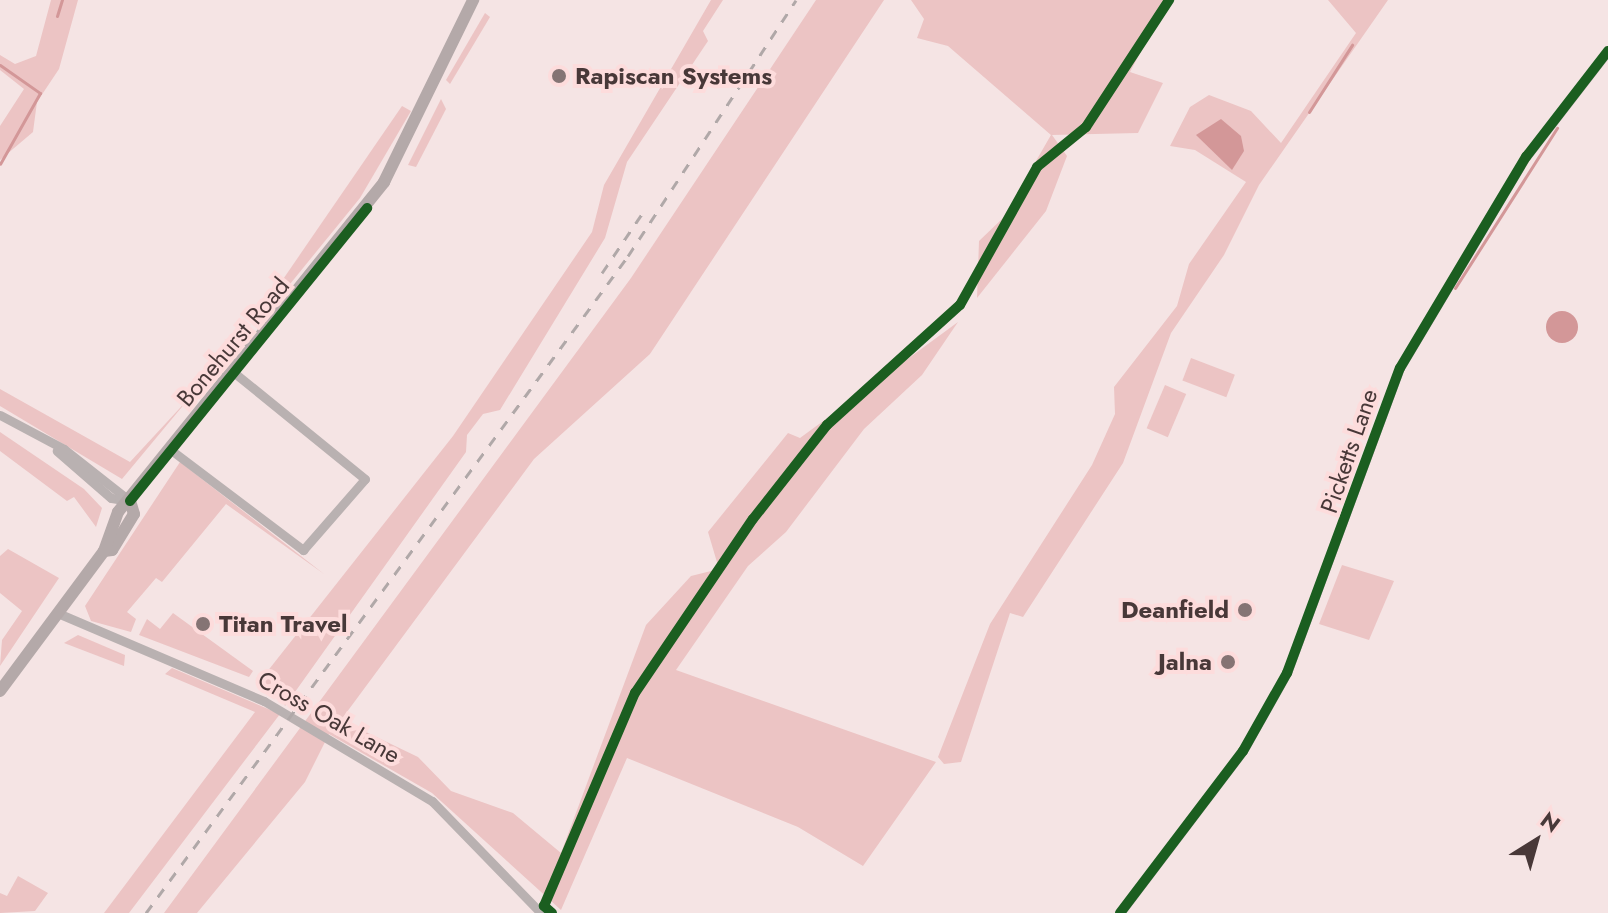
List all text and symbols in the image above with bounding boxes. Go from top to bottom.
place label: Rapiscan Systems [575,62,772,90]
marker: Rapiscan Systems [550,67,568,85]
street label: Bonehurst Road [171,272,295,412]
street label: Picketts Lane [1314,385,1384,517]
place label: Deanfield [1121,596,1229,624]
marker: Deanfield [1236,601,1254,619]
place label: Titan Travel [219,610,347,638]
marker: Titan Travel [194,615,212,633]
place label: Jalna [1158,648,1212,676]
marker: Jalna [1219,653,1237,671]
street label: Cross Oak Lane [253,665,405,769]
north arrow [1496,801,1576,881]
text: N [1534,804,1567,840]

